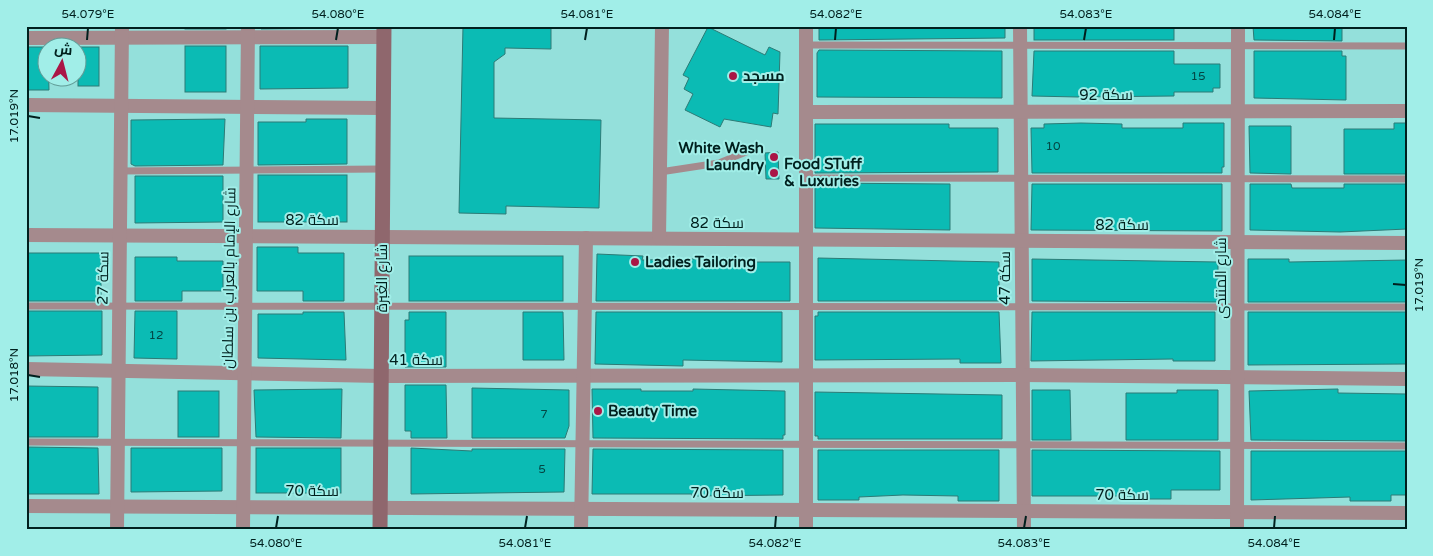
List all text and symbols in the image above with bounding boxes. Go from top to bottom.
text: 54.079°E [62,7,115,21]
text: 54.080°E [312,7,365,21]
text: 54.081°E [561,7,614,21]
text: 54.082°E [810,7,863,21]
text: 54.083°E [1060,7,1113,21]
text: 54.084°E [1309,7,1362,21]
north arrow [38,38,88,88]
text: ش [54,40,74,59]
place label: مسجد [743,67,785,85]
house number: 15 [1190,69,1206,83]
marker: مسجد [727,70,739,82]
street label: سكة 92 [1079,86,1133,104]
text: 17.019°N [7,89,21,143]
place label: White Wash Laundry [679,139,764,175]
house number: 10 [1045,139,1061,153]
marker: White Wash Laundry [768,151,780,163]
place label: Food STuff & Luxuries [784,155,862,190]
marker: Food STuff & Luxuries [768,167,780,179]
street label: شارع الإمام بالعراب بن سلطان [218,187,242,369]
street label: سكة 82 [285,211,339,229]
street label: سكة 82 [690,214,744,232]
street label: سكة 82 [1095,216,1149,234]
street label: شارع المنتدى [1212,237,1232,319]
street label: شارع الغبرة [373,244,393,312]
street label: سكة 27 [94,251,112,305]
street label: سكة 47 [996,251,1014,305]
place label: Ladies Tailoring [645,253,756,272]
marker: Ladies Tailoring [629,256,641,268]
text: 17.019°N [1412,258,1426,312]
house number: 12 [148,328,164,342]
text: 17.018°N [7,348,21,402]
street label: سكة 41 [389,351,443,369]
place label: Beauty Time [608,402,697,421]
marker: Beauty Time [592,405,604,417]
house number: 7 [540,407,548,421]
house number: 5 [538,462,546,476]
street label: سكة 70 [285,482,339,500]
street label: سكة 70 [690,484,744,502]
street label: سكة 70 [1095,486,1149,504]
text: 54.080°E [250,536,303,550]
text: 54.081°E [499,536,552,550]
text: 54.082°E [749,536,802,550]
text: 54.083°E [998,536,1051,550]
text: 54.084°E [1248,536,1301,550]

